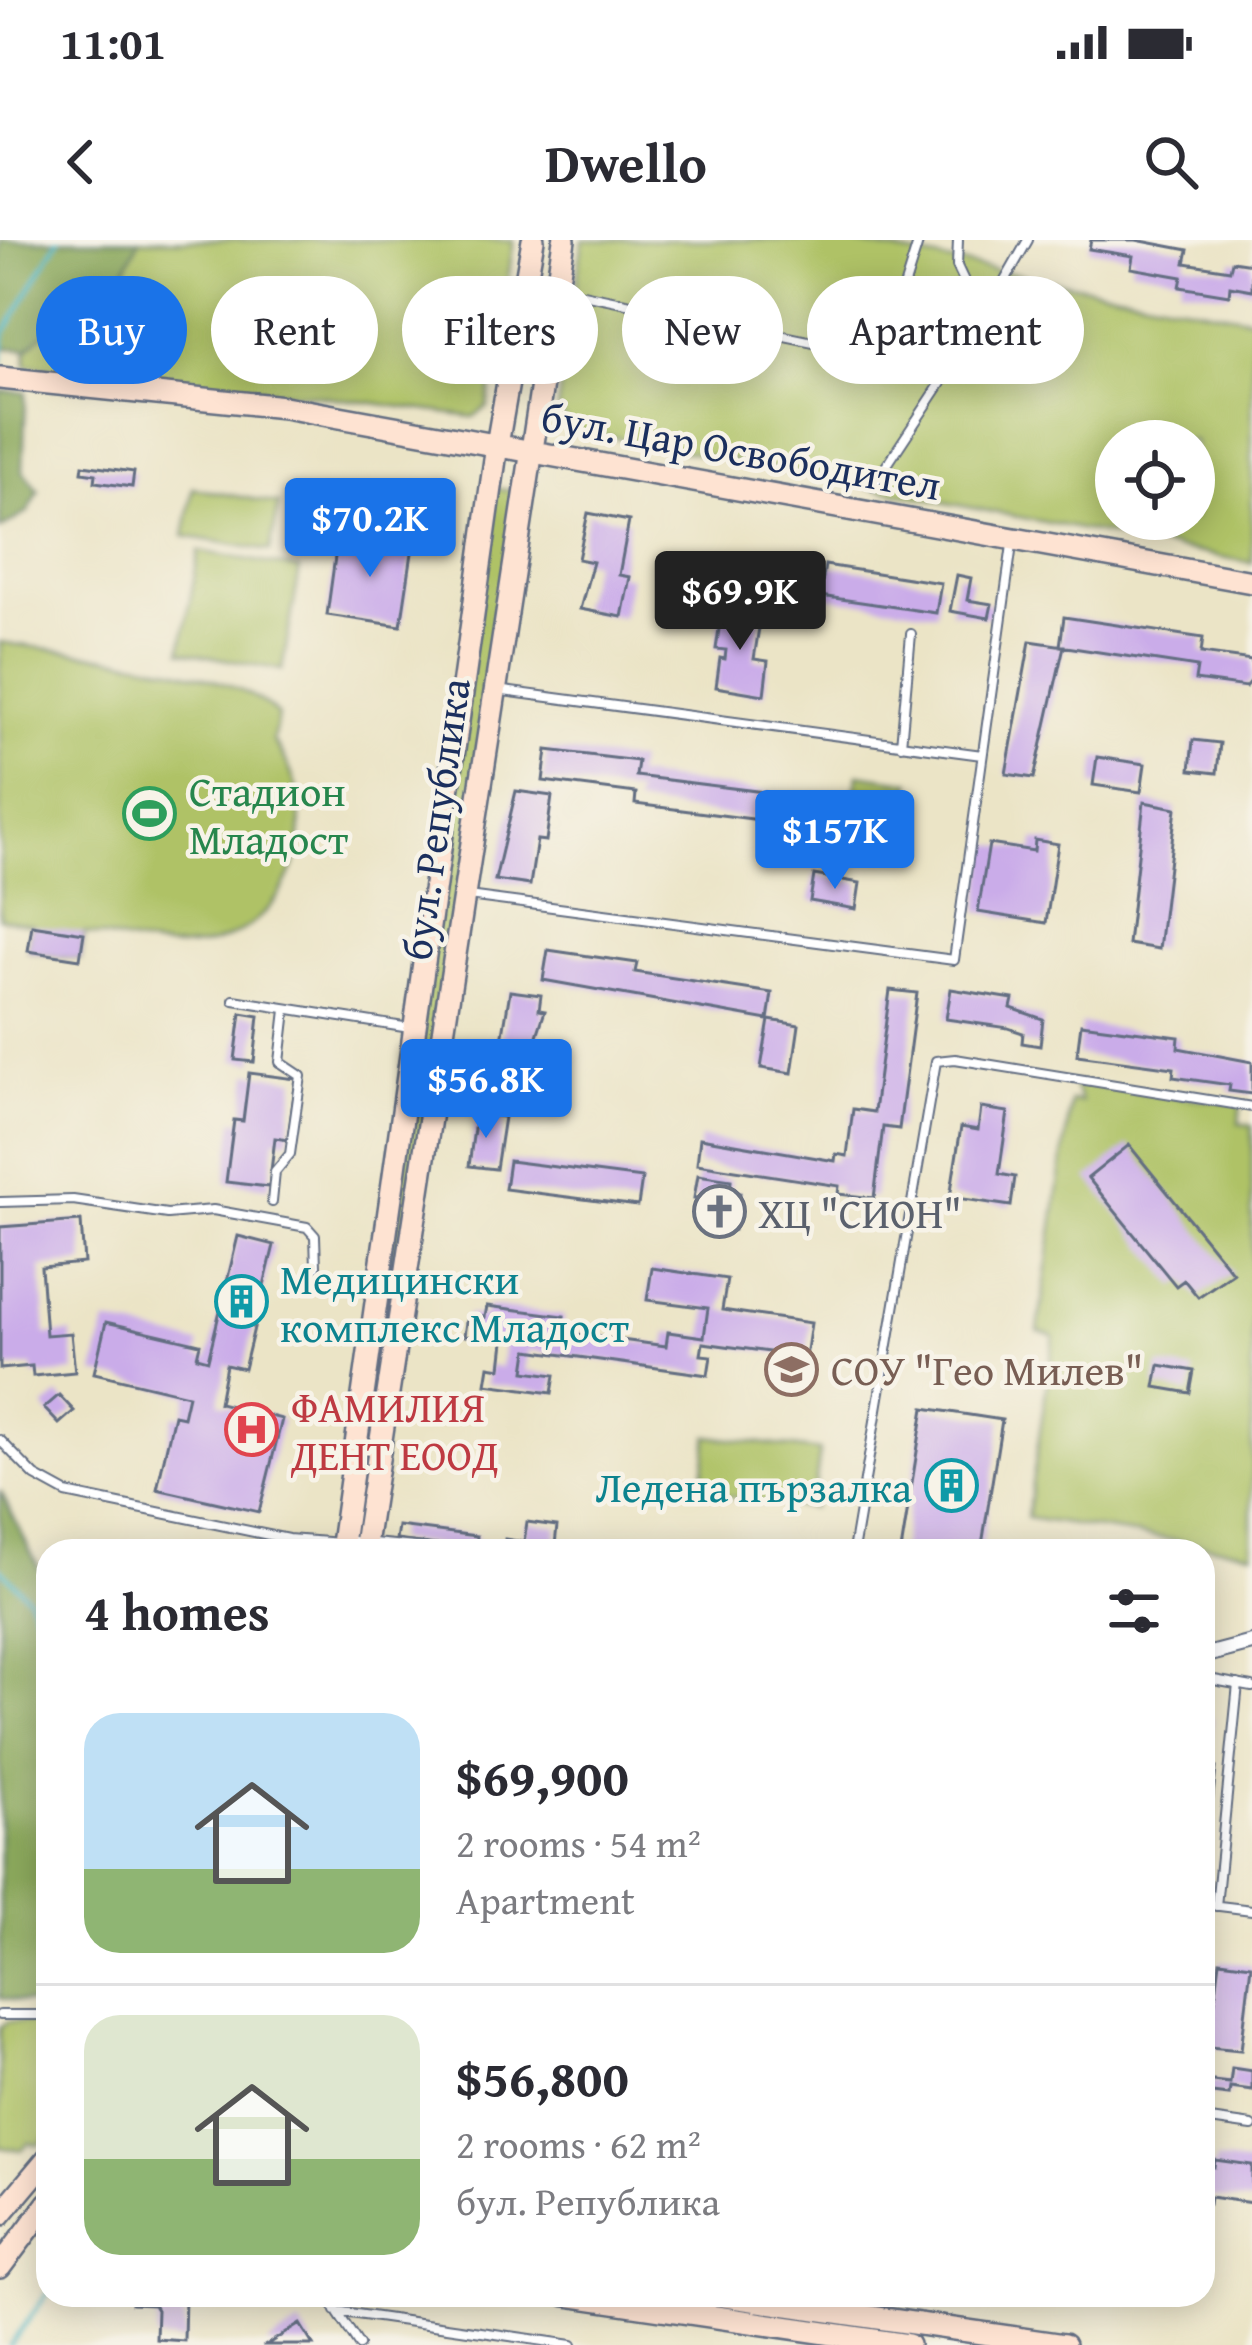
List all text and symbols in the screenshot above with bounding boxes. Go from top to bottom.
text: 11:01 [60,10,166,75]
text: Dwello [545,123,707,202]
icon: back [48,129,114,195]
icon: search [1138,129,1204,195]
chip: Buy [36,276,187,384]
chip: Rent [211,276,378,384]
chip: Filters [402,276,598,384]
chip: New [622,276,783,384]
chip: Apartment [807,276,1084,384]
street label: бул. Цар Освободител [537,385,945,515]
map controls [1095,420,1215,540]
button: locate [1095,420,1215,540]
pin: $70.2K [272,478,468,580]
text: $70.2K [312,488,428,545]
pin: $69.9K [642,551,838,653]
text: $69.9K [682,561,798,618]
street label: бул. Република [385,674,485,964]
place label: Стадион Младост [189,760,348,869]
sports icon: Стадион Младост [122,786,178,842]
pin: $157K [751,790,919,892]
text: $157K [782,800,888,857]
pin: $56.8K [388,1039,584,1141]
text: $56.8K [428,1049,544,1106]
place label: ХЦ "СИОН" [758,1182,962,1243]
church icon: ХЦ "СИОН" [691,1184,747,1240]
place label: Медицински комплекс Младост [280,1248,629,1357]
building icon: Медицински комплекс Младост [213,1274,269,1330]
place label: СОУ "Гео Милев" [831,1339,1143,1400]
school or university icon: СОУ "Гео Милев" [764,1341,820,1397]
place label: ФАМИЛИЯ ДЕНТ ЕООД [290,1376,499,1485]
hospital icon: ФАМИЛИЯ ДЕНТ ЕООД [224,1402,280,1458]
place label: Ледена пързалка [595,1456,912,1517]
building icon: Ледена пързалка [923,1458,979,1514]
text: 4 homes [84,1574,270,1649]
icon: filters [1101,1578,1167,1644]
text: $69,900 [456,1739,629,1814]
icon: home [180,1761,324,1905]
text: 2 rooms · 54 m² [456,1814,701,1871]
text: Apartment [456,1871,635,1928]
text: $56,800 [456,2040,629,2115]
icon: home [180,2063,324,2207]
text: 2 rooms · 62 m² [456,2115,701,2172]
text: бул. Република [456,2172,720,2229]

